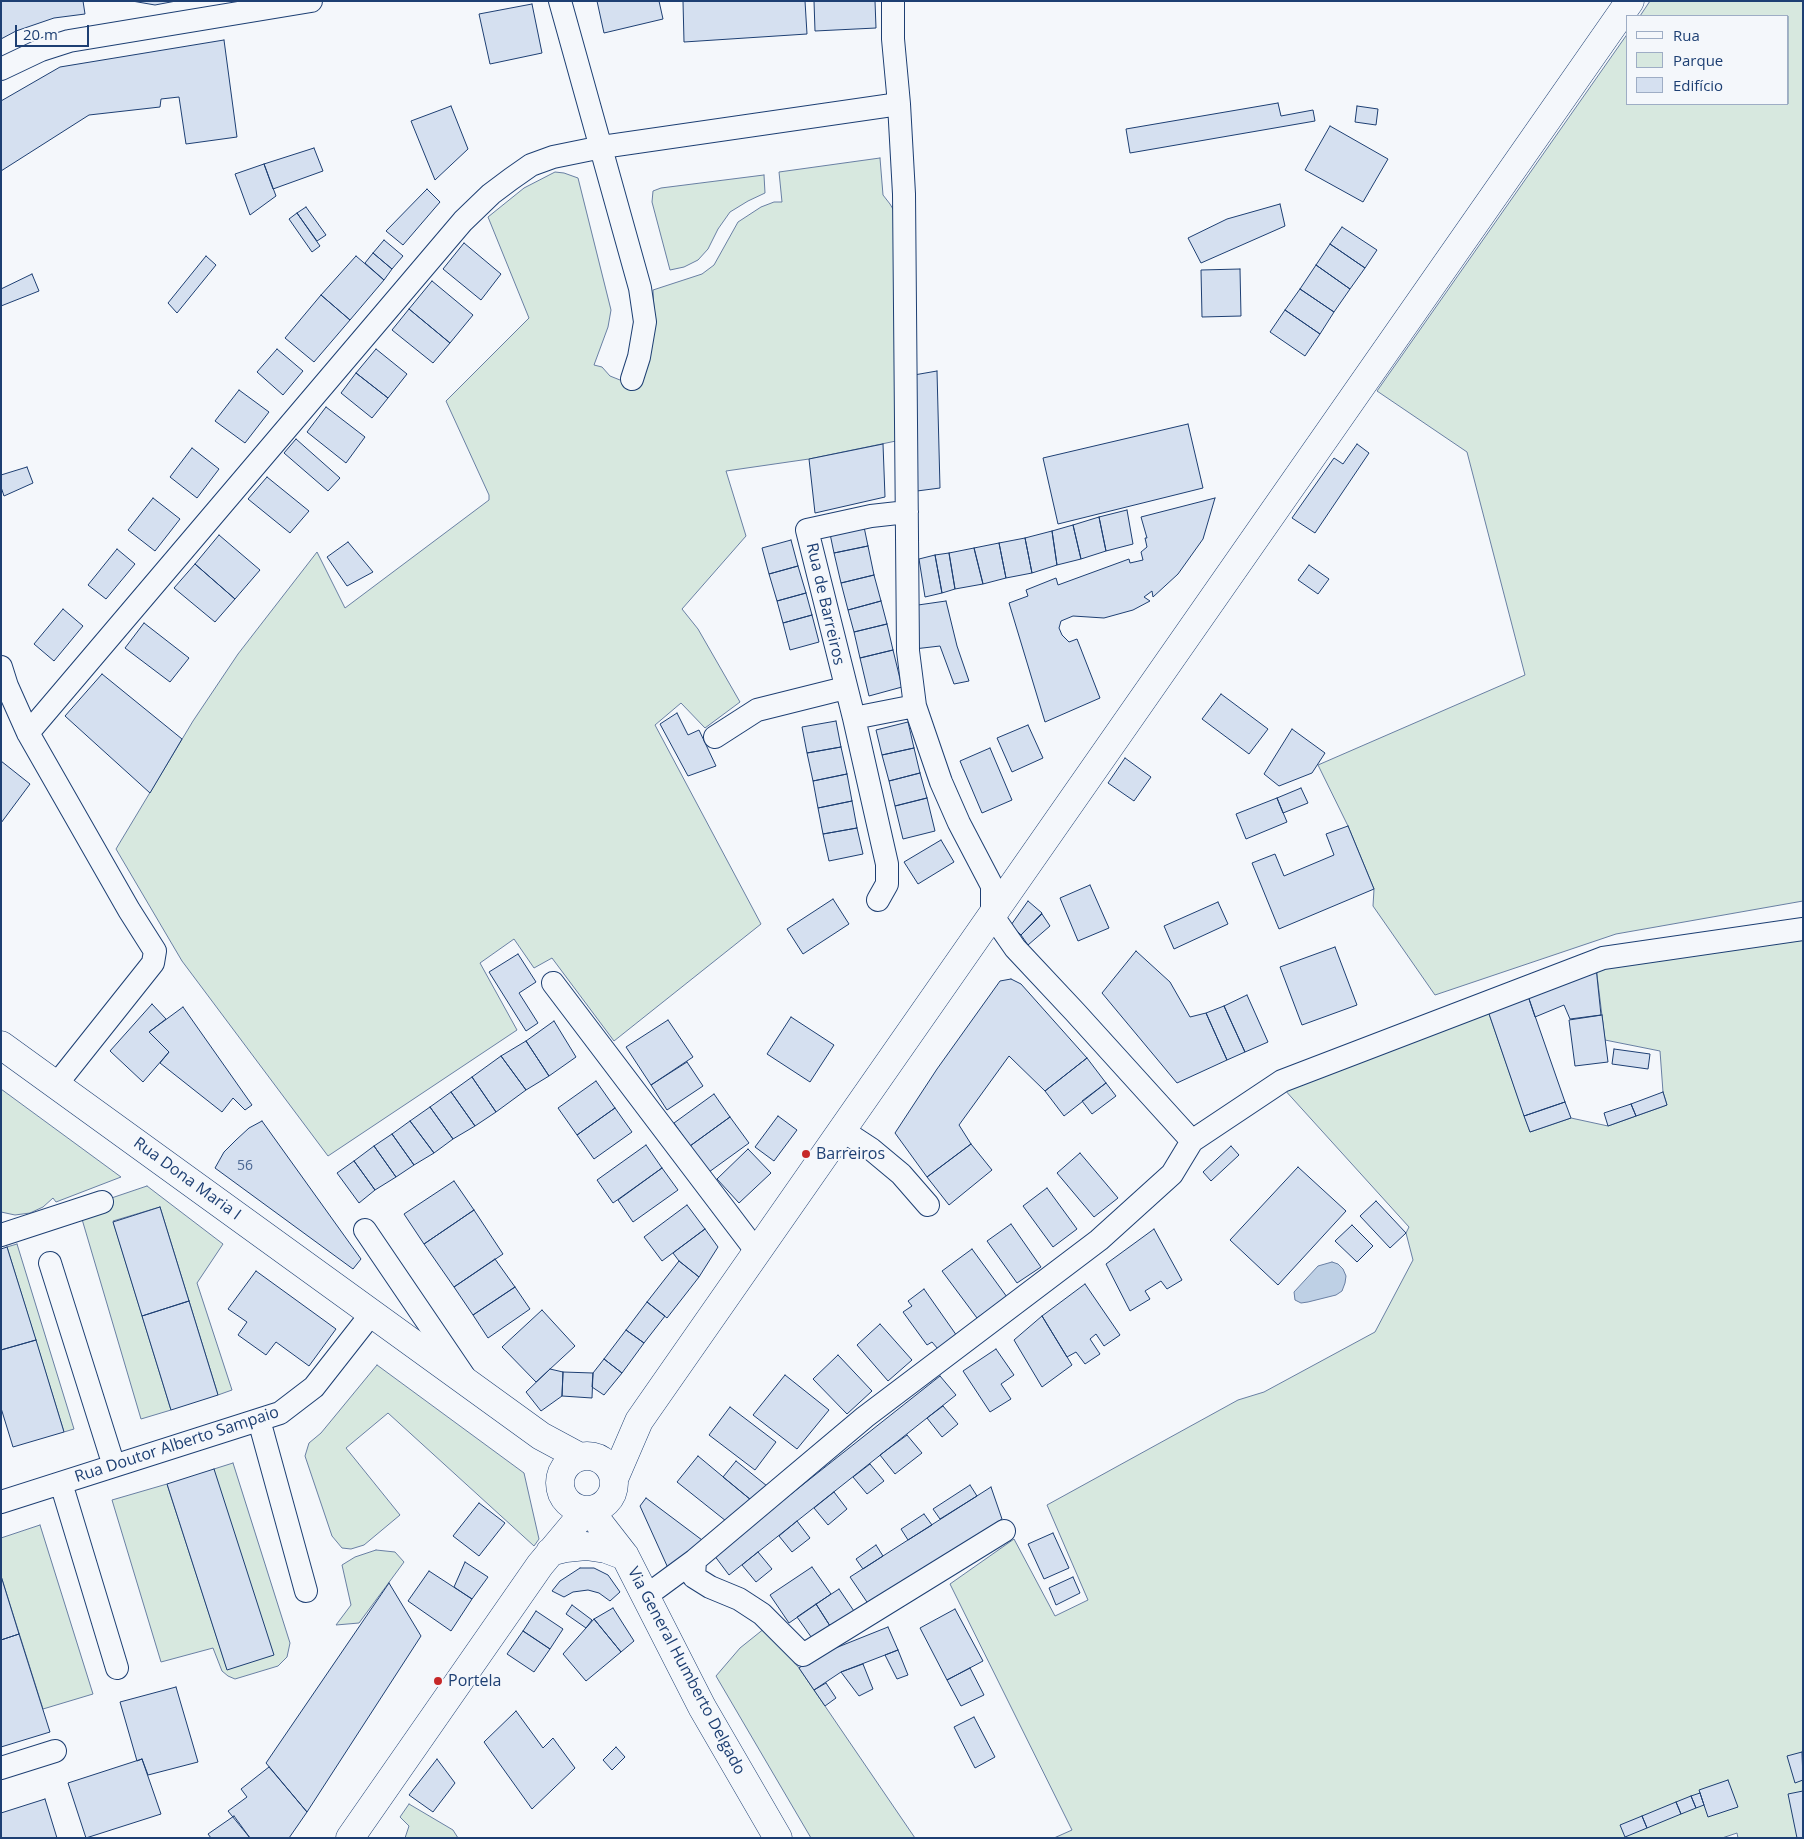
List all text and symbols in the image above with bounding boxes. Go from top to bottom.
scale bar [18,15,91,47]
legend [1626,15,1789,105]
text: 20 m [23,24,58,44]
text: Rua [1673,25,1700,45]
text: Parque [1673,50,1723,70]
text: Edifício [1673,75,1723,95]
street label: Rua de Barreiros [802,541,848,667]
street label: Rua Dona Maria I [129,1134,245,1224]
place label: Barreiros [816,1144,885,1164]
marker: Barreiros [800,1148,812,1160]
house number: 56 [237,1158,253,1174]
street label: Rua Doutor Alberto Sampaio [72,1403,282,1487]
street label: Via General Humberto Delgado [623,1564,749,1778]
place label: Portela [448,1671,501,1691]
marker: Portela [432,1675,444,1687]

